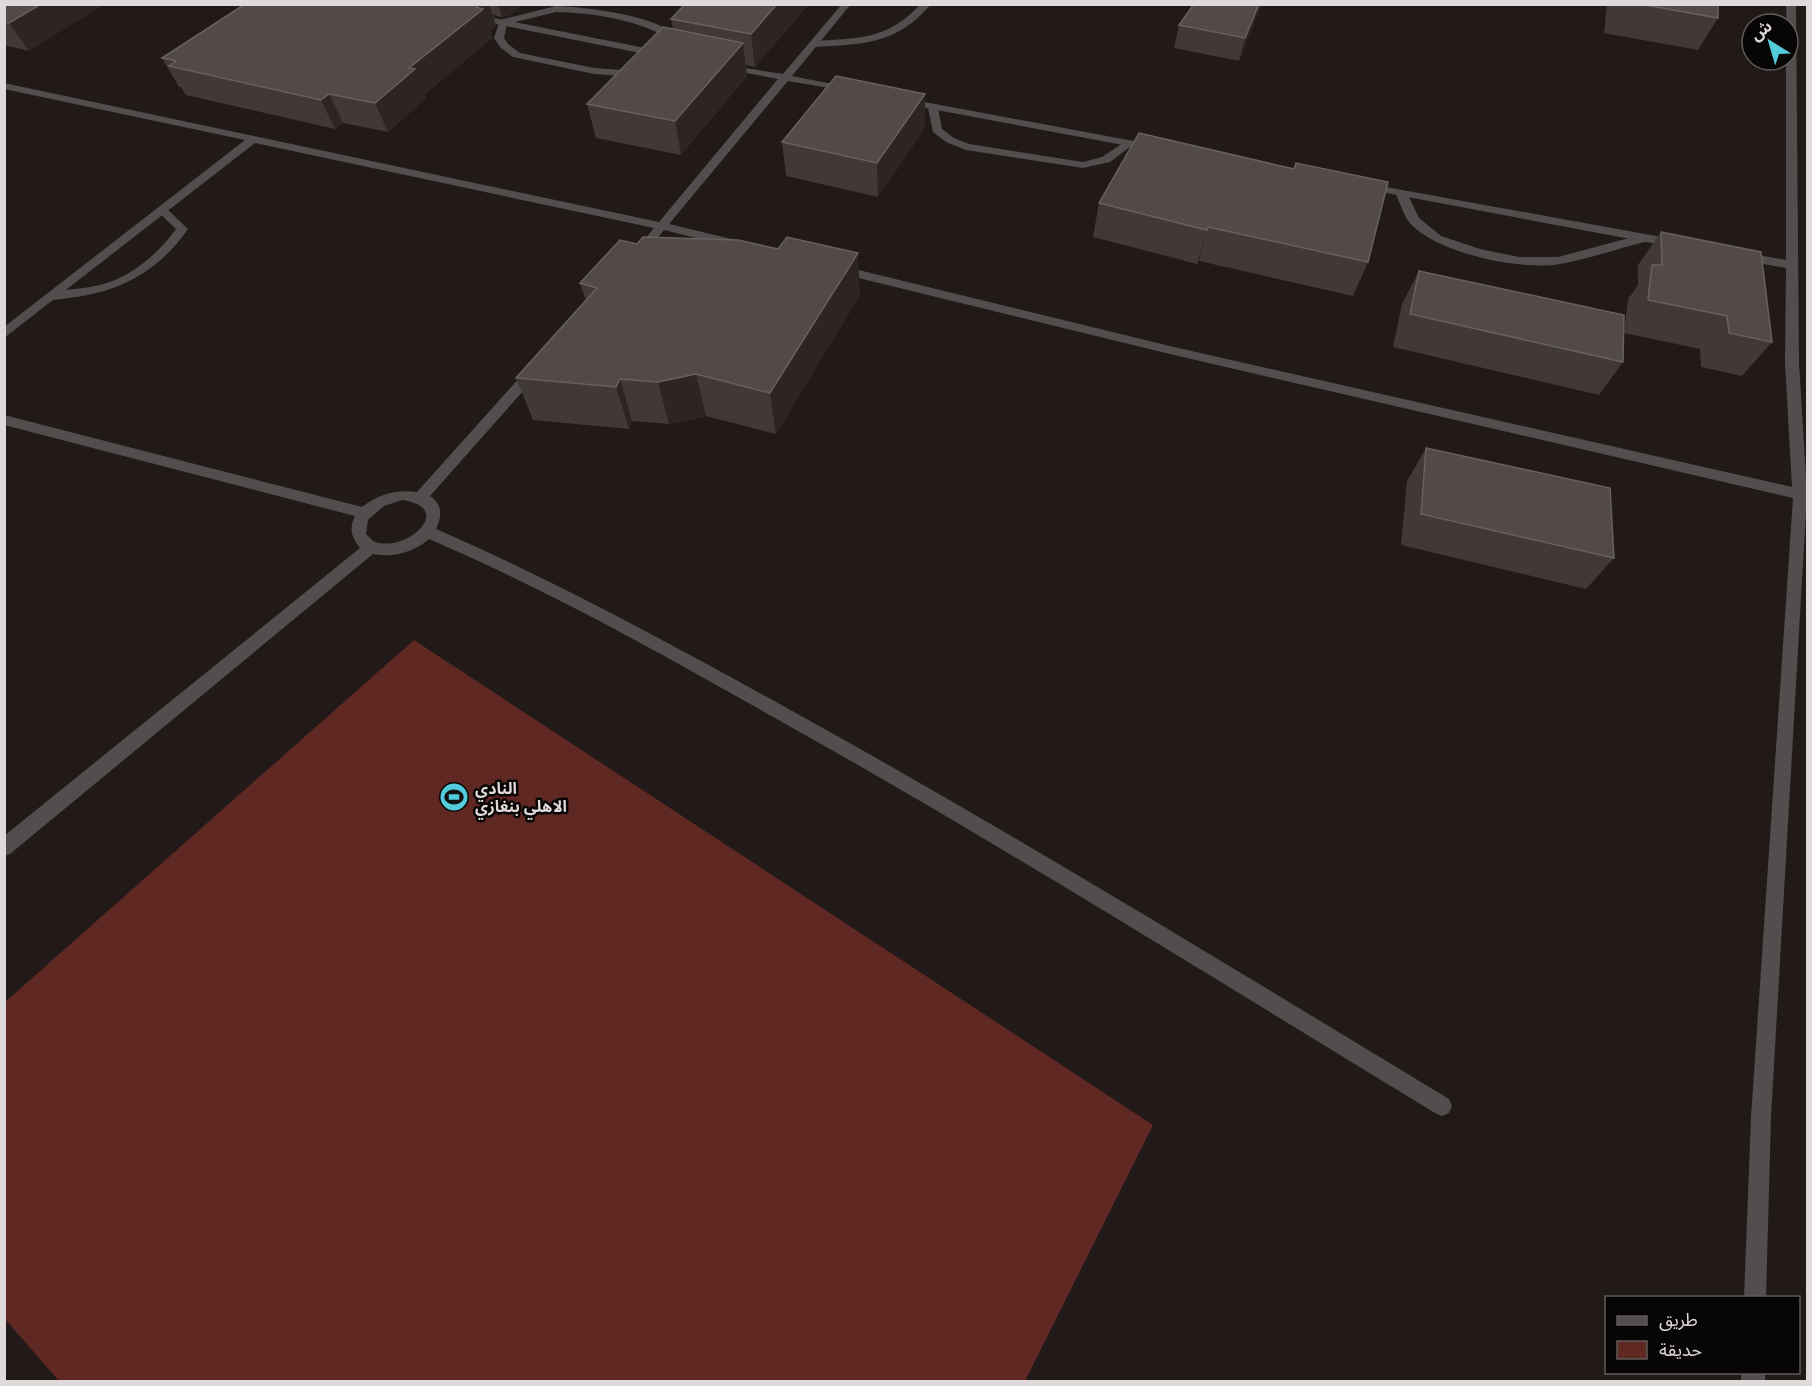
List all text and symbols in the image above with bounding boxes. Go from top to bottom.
north arrow [1740,12,1800,72]
text: ش [1747,17,1777,46]
place label: النادي الاهلي بنغازي [475,780,567,820]
sports icon: النادي الاهلي بنغازي [438,781,470,813]
legend [1605,1296,1800,1374]
text: طريق [1659,1310,1698,1333]
text: حديقة [1659,1340,1702,1363]

